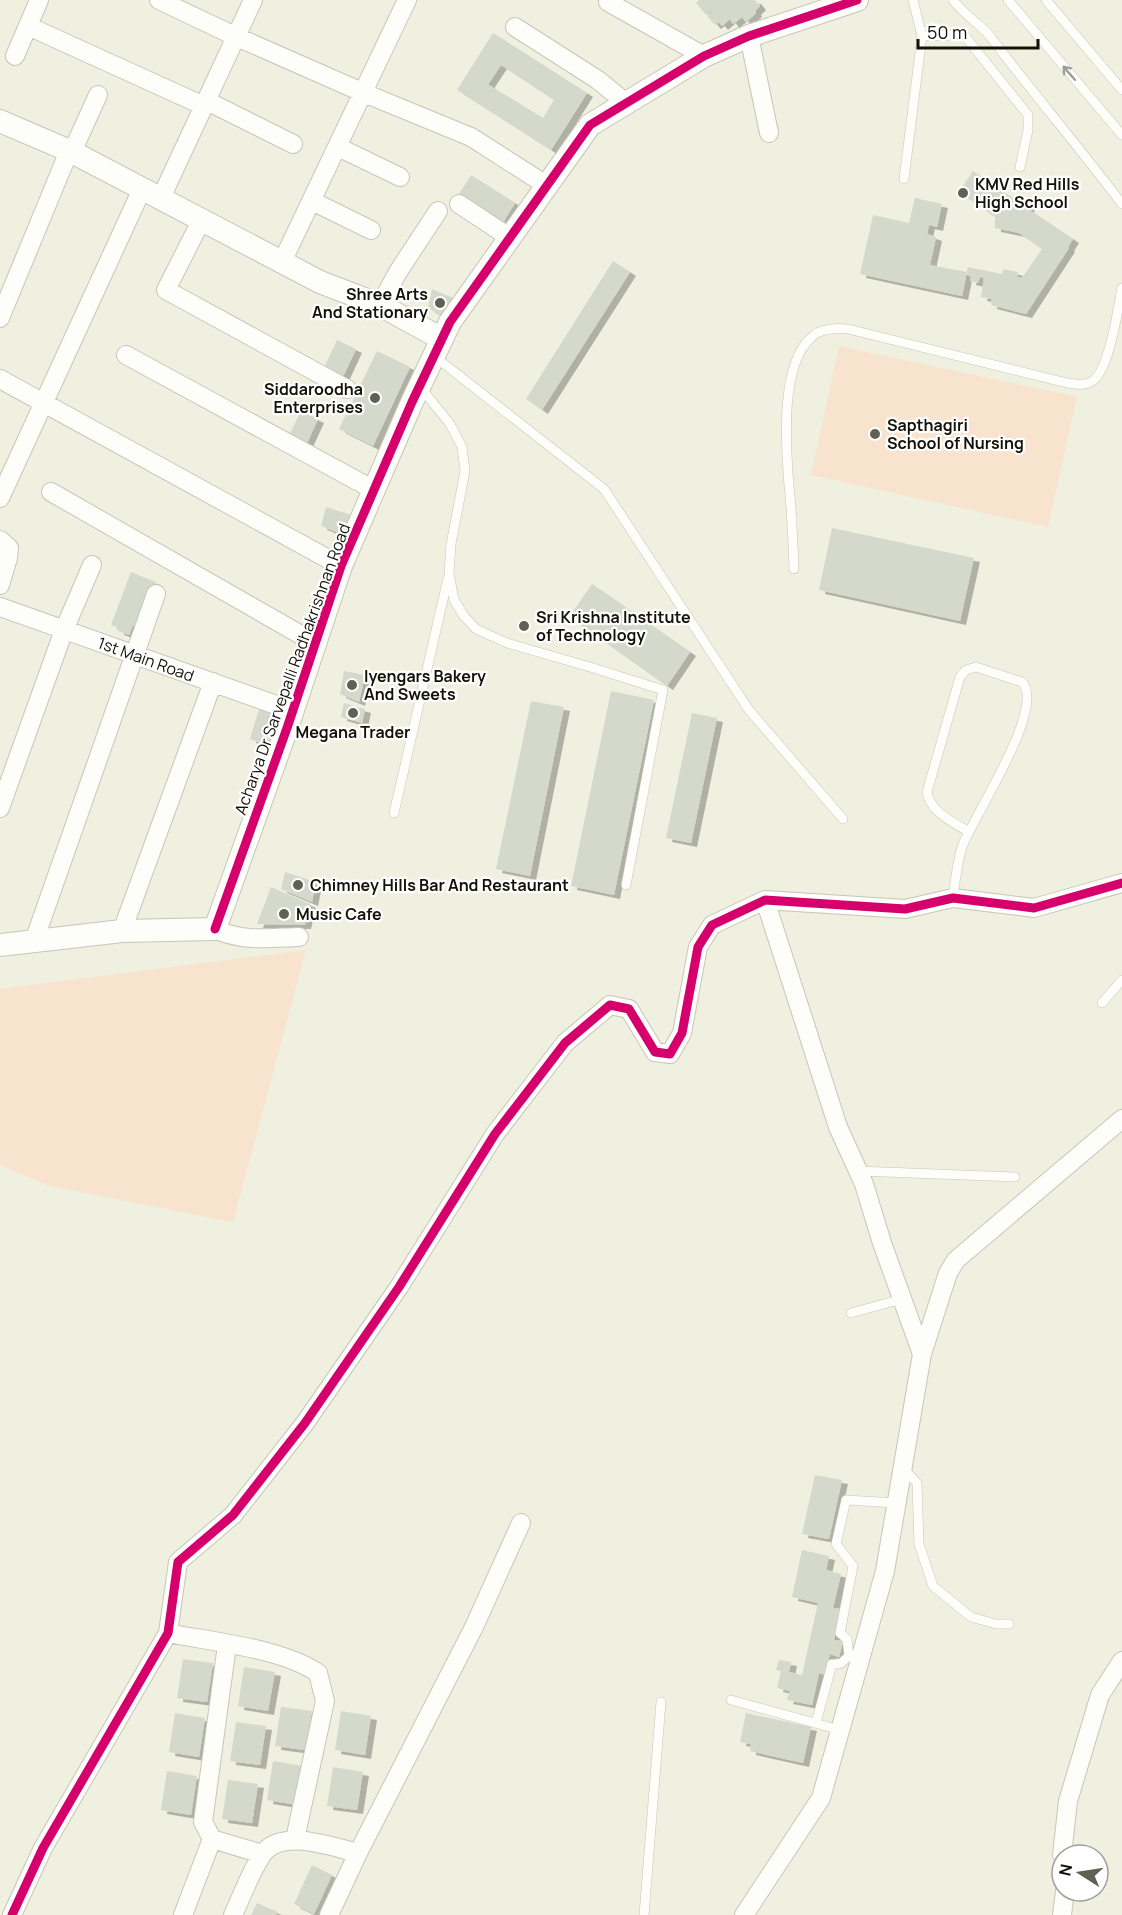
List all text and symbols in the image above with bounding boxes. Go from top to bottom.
scale bar [918,12,1038,50]
text: 50 m [927,20,967,44]
one-way arrow [1062,65,1075,81]
place label: KMV Red Hills High School [975,173,1080,213]
marker: KMV Red Hills High School [956,186,970,200]
place label: Shree Arts And Stationary [312,283,428,323]
marker: Shree Arts And Stationary [433,296,447,310]
place label: Siddaroodha Enterprises [264,378,363,418]
marker: Siddaroodha Enterprises [368,391,382,405]
place label: Sapthagiri School of Nursing [887,414,1024,454]
marker: Sapthagiri School of Nursing [868,427,882,441]
street label: Acharya Dr Sarvepalli Radhakrishnan Road [229,520,355,818]
place label: Sri Krishna Institute of Technology [536,606,691,646]
marker: Sri Krishna Institute of Technology [517,619,531,633]
street label: 1st Main Road [95,631,197,687]
place label: Iyengars Bakery And Sweets [364,665,486,705]
marker: Iyengars Bakery And Sweets [345,678,359,692]
marker: Megana Trader [346,706,360,720]
place label: Megana Trader [296,721,411,743]
place label: Chimney Hills Bar And Restaurant [310,874,569,896]
marker: Chimney Hills Bar And Restaurant [291,878,305,892]
place label: Music Cafe [296,903,382,925]
marker: Music Cafe [277,907,291,921]
north arrow [1050,1843,1110,1903]
text: N [1053,1862,1077,1878]

